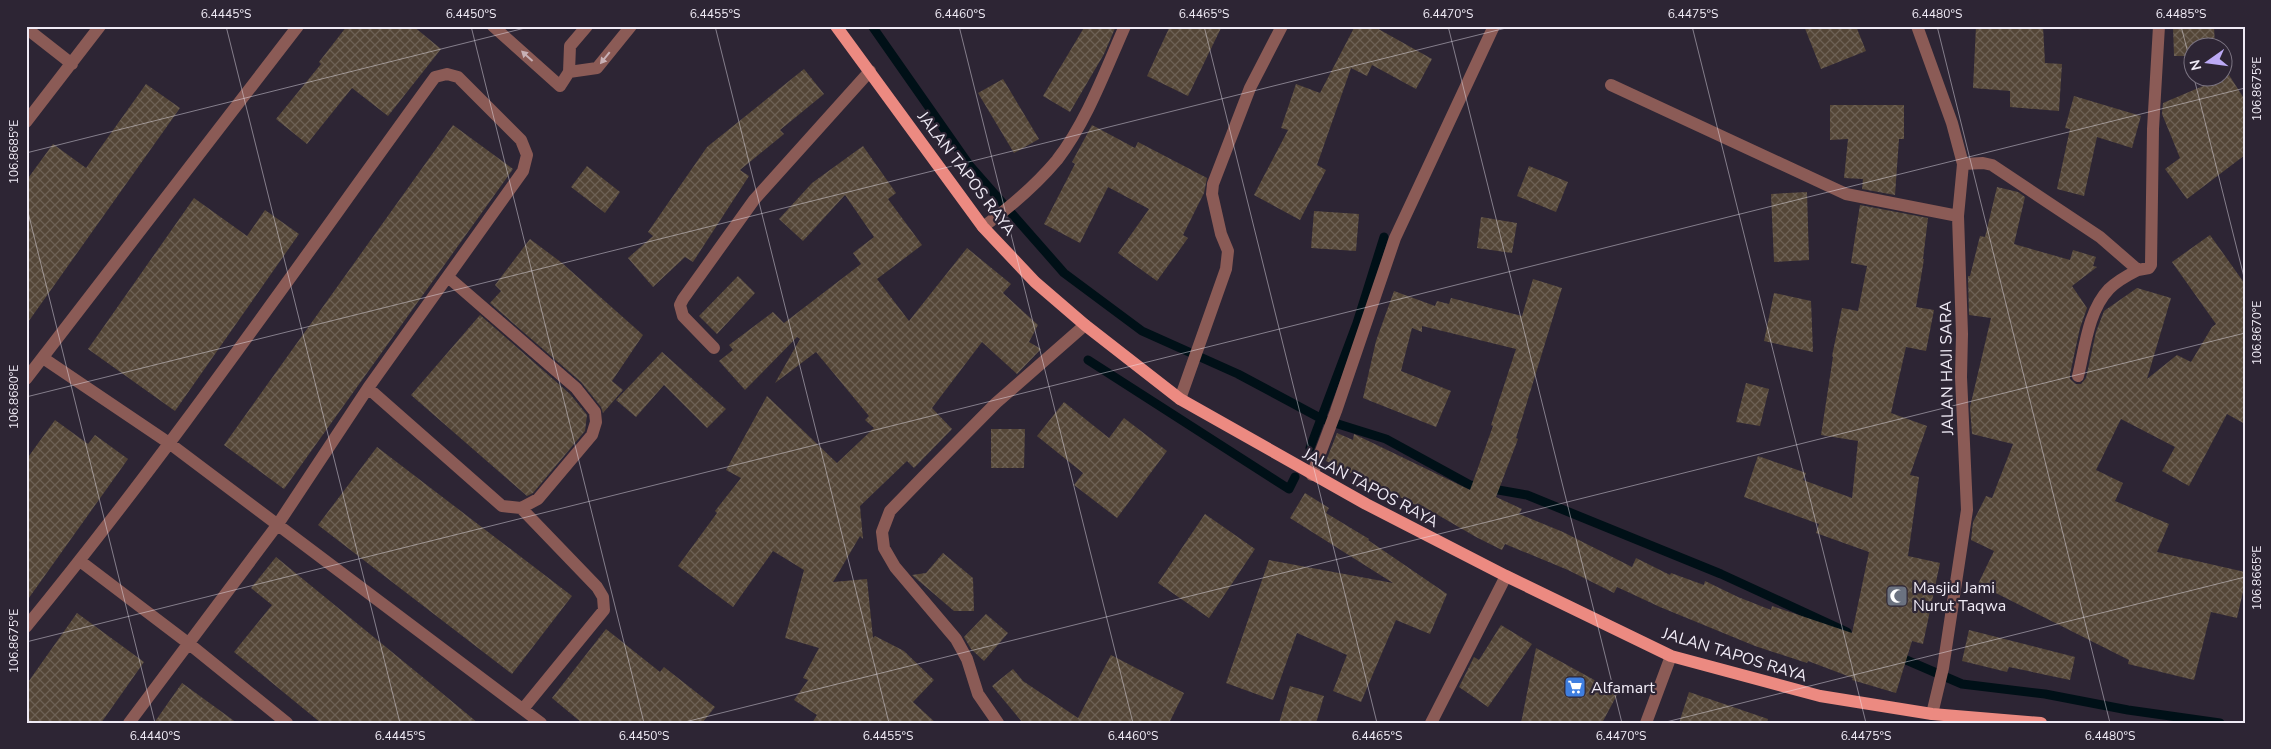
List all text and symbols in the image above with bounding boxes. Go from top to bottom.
text: 6.4445°S [201,6,251,22]
text: 6.4450°S [446,6,496,22]
text: 6.4455°S [690,6,740,22]
text: 6.4460°S [935,6,985,22]
text: 6.4465°S [1179,6,1229,22]
text: 6.4470°S [1423,6,1473,22]
text: 6.4475°S [1668,6,1718,22]
text: 6.4480°S [1912,6,1962,22]
text: 6.4485°S [2156,6,2206,22]
north arrow [2184,38,2234,88]
one-way arrow [521,50,533,62]
one-way arrow [600,51,611,64]
text: 106.8675°E [2249,57,2265,121]
text: N [2185,58,2206,72]
street label: JALAN TAPOS RAYA [912,106,1020,241]
text: 106.8685°E [6,120,22,184]
street label: JALAN HAJI SARA [1935,300,1959,436]
text: 106.8670°E [2249,301,2265,365]
text: 106.8680°E [6,365,22,429]
street label: JALAN TAPOS RAYA [1298,442,1442,533]
text: 106.8665°E [2249,546,2265,610]
place label: Masjid Jami Nurut Taqwa [1913,577,2006,617]
mosque icon: Masjid Jami Nurut Taqwa [1885,584,1909,608]
text: 106.8675°E [6,609,22,673]
street label: JALAN TAPOS RAYA [1659,622,1810,688]
supermarket icon: Alfamart [1563,675,1587,699]
place label: Alfamart [1591,677,1655,699]
text: 6.4440°S [130,728,180,744]
text: 6.4445°S [375,728,425,744]
text: 6.4450°S [619,728,669,744]
text: 6.4455°S [863,728,913,744]
text: 6.4460°S [1108,728,1158,744]
text: 6.4465°S [1352,728,1402,744]
text: 6.4470°S [1596,728,1646,744]
text: 6.4475°S [1841,728,1891,744]
text: 6.4480°S [2085,728,2135,744]

